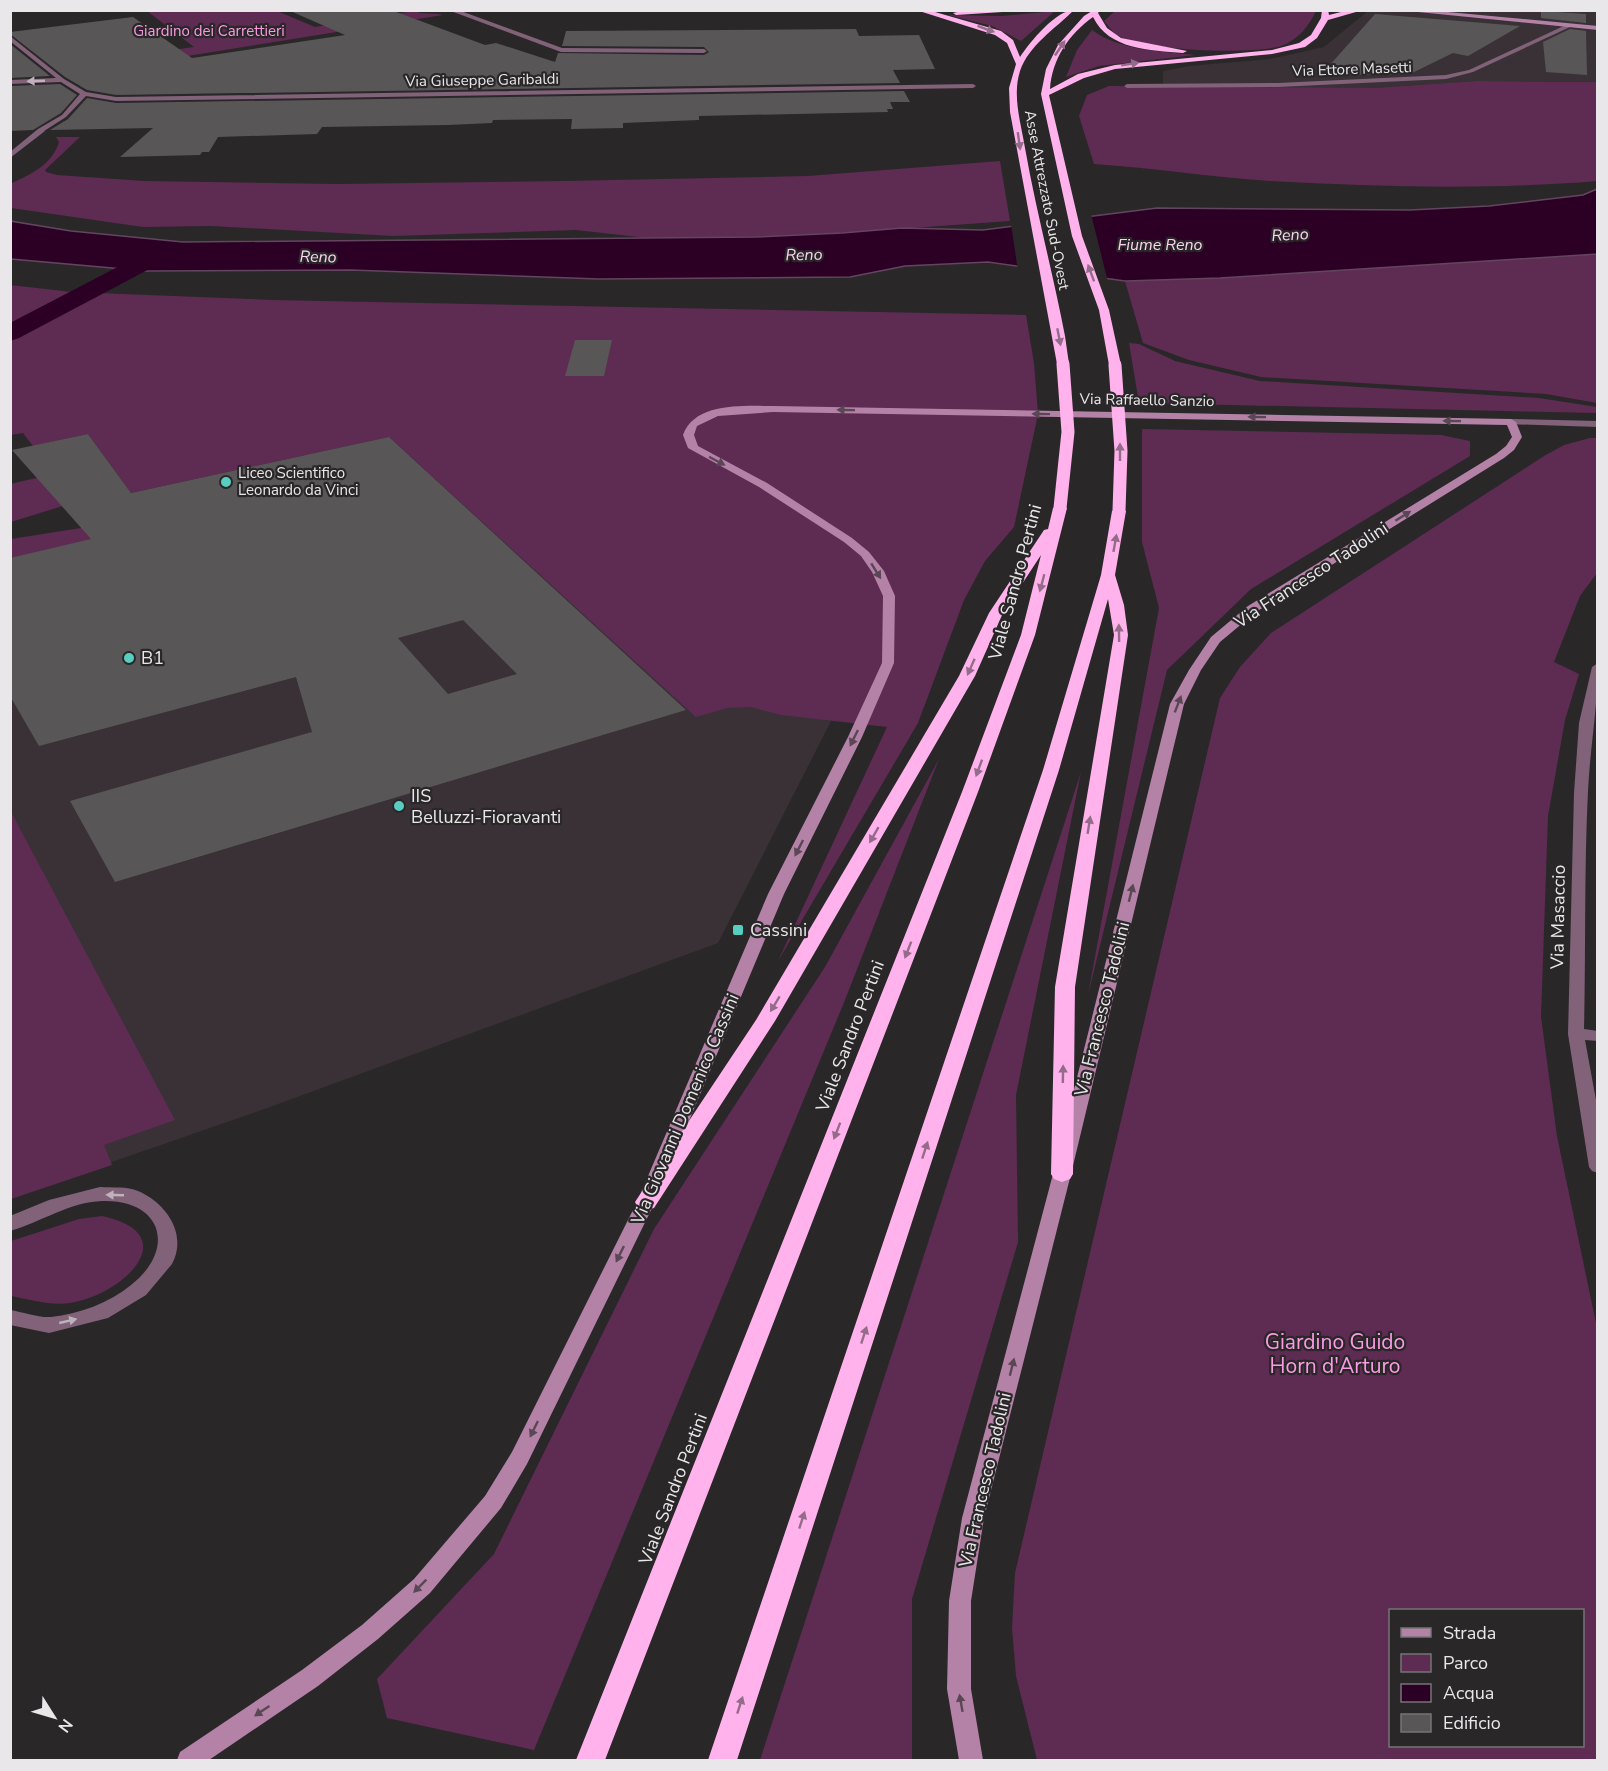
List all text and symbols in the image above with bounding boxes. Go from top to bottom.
park label: Giardino dei Carrettieri [133,21,285,41]
one-way arrow [977,25,995,35]
one-way arrow [1054,40,1065,56]
street label: Via Ettore Masetti [1291,57,1412,81]
one-way arrow [1121,60,1140,69]
street label: Via Giuseppe Garibaldi [404,69,559,91]
one-way arrow [27,76,46,85]
street label: Asse Attrezzato Sud-Ovest [1020,108,1074,292]
one-way arrow [1015,132,1024,151]
water label: Reno [1271,223,1309,247]
water label: Fiume Reno [1118,234,1202,256]
water label: Reno [785,244,823,266]
water label: Reno [299,246,337,268]
one-way arrow [1085,264,1095,282]
one-way arrow [1055,328,1064,347]
street label: Via Raffaello Sanzio [1079,389,1214,411]
one-way arrow [837,406,856,415]
one-way arrow [1032,409,1051,418]
one-way arrow [1248,413,1267,422]
one-way arrow [1443,416,1462,426]
one-way arrow [1115,443,1125,462]
one-way arrow [709,456,726,466]
place label: Liceo Scientifico Leonardo da Vinci [238,463,358,500]
marker: Liceo Scientifico Leonardo da Vinci [219,475,233,489]
street label: Viale Sandro Pertini [982,502,1047,663]
one-way arrow [1395,510,1411,521]
street label: Via Francesco Tadolini [1229,516,1393,634]
one-way arrow [1111,533,1120,552]
one-way arrow [871,562,882,579]
one-way arrow [1037,574,1046,592]
one-way arrow [1114,623,1124,642]
place label: B1 [141,646,164,670]
marker: B1 [122,651,136,665]
one-way arrow [967,658,976,675]
one-way arrow [1174,695,1184,713]
one-way arrow [850,729,859,746]
one-way arrow [974,759,983,777]
place label: IIS Belluzzi-Fioravanti [411,784,561,829]
marker: IIS Belluzzi-Fioravanti [392,799,406,813]
one-way arrow [1085,815,1094,834]
one-way arrow [869,827,879,844]
one-way arrow [795,839,804,856]
street label: Via Masaccio [1545,865,1571,970]
one-way arrow [1126,884,1136,902]
place label: Cassini [750,918,807,942]
street label: Via Francesco Tadolini [1068,919,1135,1100]
marker: Cassini [731,923,745,937]
one-way arrow [903,941,913,959]
street label: Viale Sandro Pertini [810,957,890,1116]
street label: Via Giovanni Domenico Cassini [625,990,745,1229]
one-way arrow [770,996,781,1012]
one-way arrow [1059,1064,1068,1083]
one-way arrow [832,1122,841,1140]
one-way arrow [921,1141,931,1159]
one-way arrow [106,1190,125,1200]
one-way arrow [616,1246,625,1263]
one-way arrow [58,1315,77,1325]
one-way arrow [859,1326,869,1344]
park label: Giardino Guido Horn d'Arturo [1265,1328,1405,1380]
one-way arrow [1007,1358,1017,1376]
street label: Via Francesco Tadolini [953,1390,1017,1571]
street label: Viale Sandro Pertini [633,1410,713,1569]
one-way arrow [529,1421,538,1438]
one-way arrow [798,1511,807,1529]
one-way arrow [414,1579,428,1593]
legend [1389,1609,1584,1747]
text: Strada [1443,1621,1496,1645]
text: Parco [1443,1651,1488,1675]
text: Acqua [1443,1681,1494,1705]
north arrow [24,1687,84,1747]
one-way arrow [956,1693,965,1712]
one-way arrow [736,1696,745,1714]
one-way arrow [254,1705,270,1716]
text: Edificio [1443,1711,1501,1735]
text: N [53,1714,78,1737]

